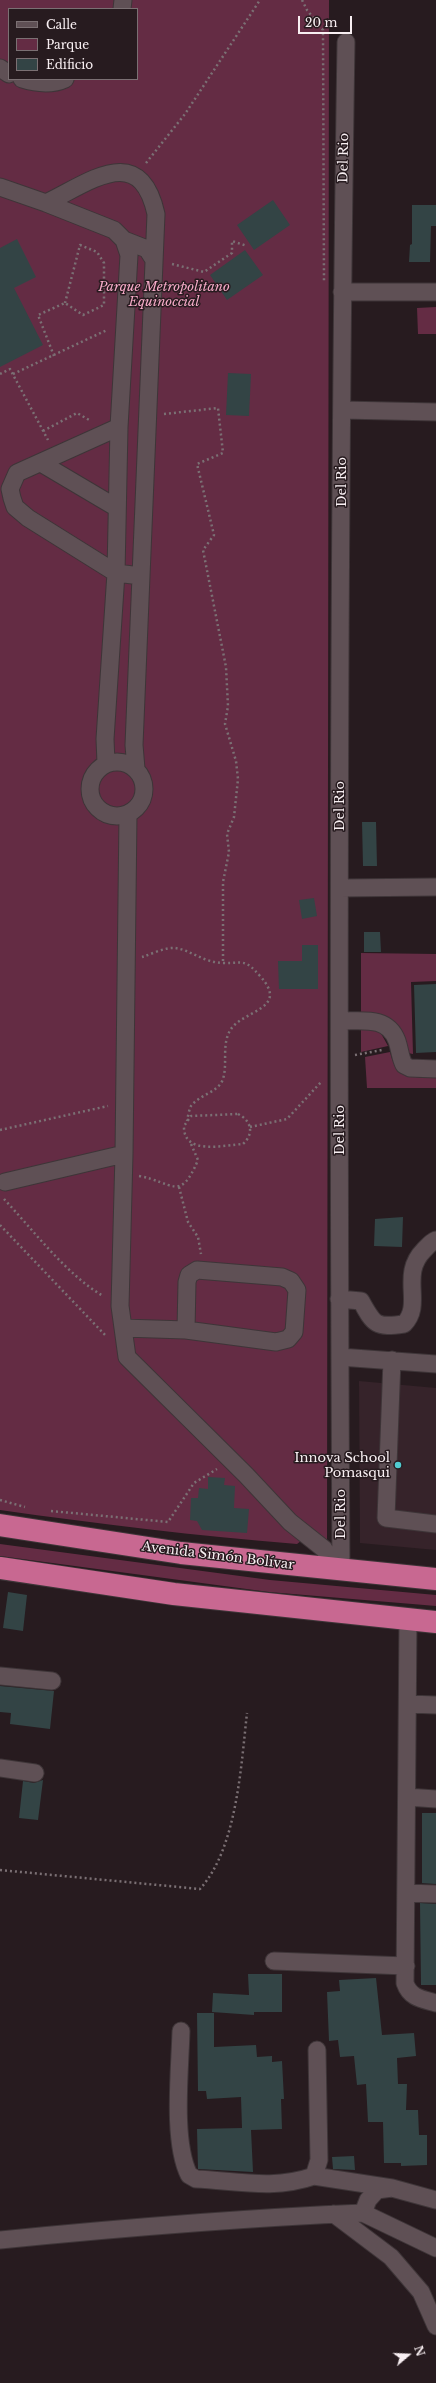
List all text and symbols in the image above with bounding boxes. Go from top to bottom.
legend [8,8,138,80]
scale bar [300,8,354,34]
text: 20 m [305,15,337,30]
text: Calle [46,17,77,32]
text: Parque [46,37,89,52]
text: Edificio [46,57,93,72]
street label: Del Rio [336,133,352,183]
park label: Parque Metropolitano Equinoccial [98,279,230,310]
street label: Del Rio [334,457,350,507]
street label: Del Rio [332,781,348,831]
street label: Del Rio [332,1105,348,1155]
place label: Innova School Pomasqui [294,1450,390,1481]
marker: Innova School Pomasqui [393,1460,403,1470]
street label: Del Rio [333,1489,349,1539]
street label: Avenida Simón Bolívar [141,1539,295,1573]
north arrow [388,2335,428,2375]
text: N [411,2344,428,2358]

